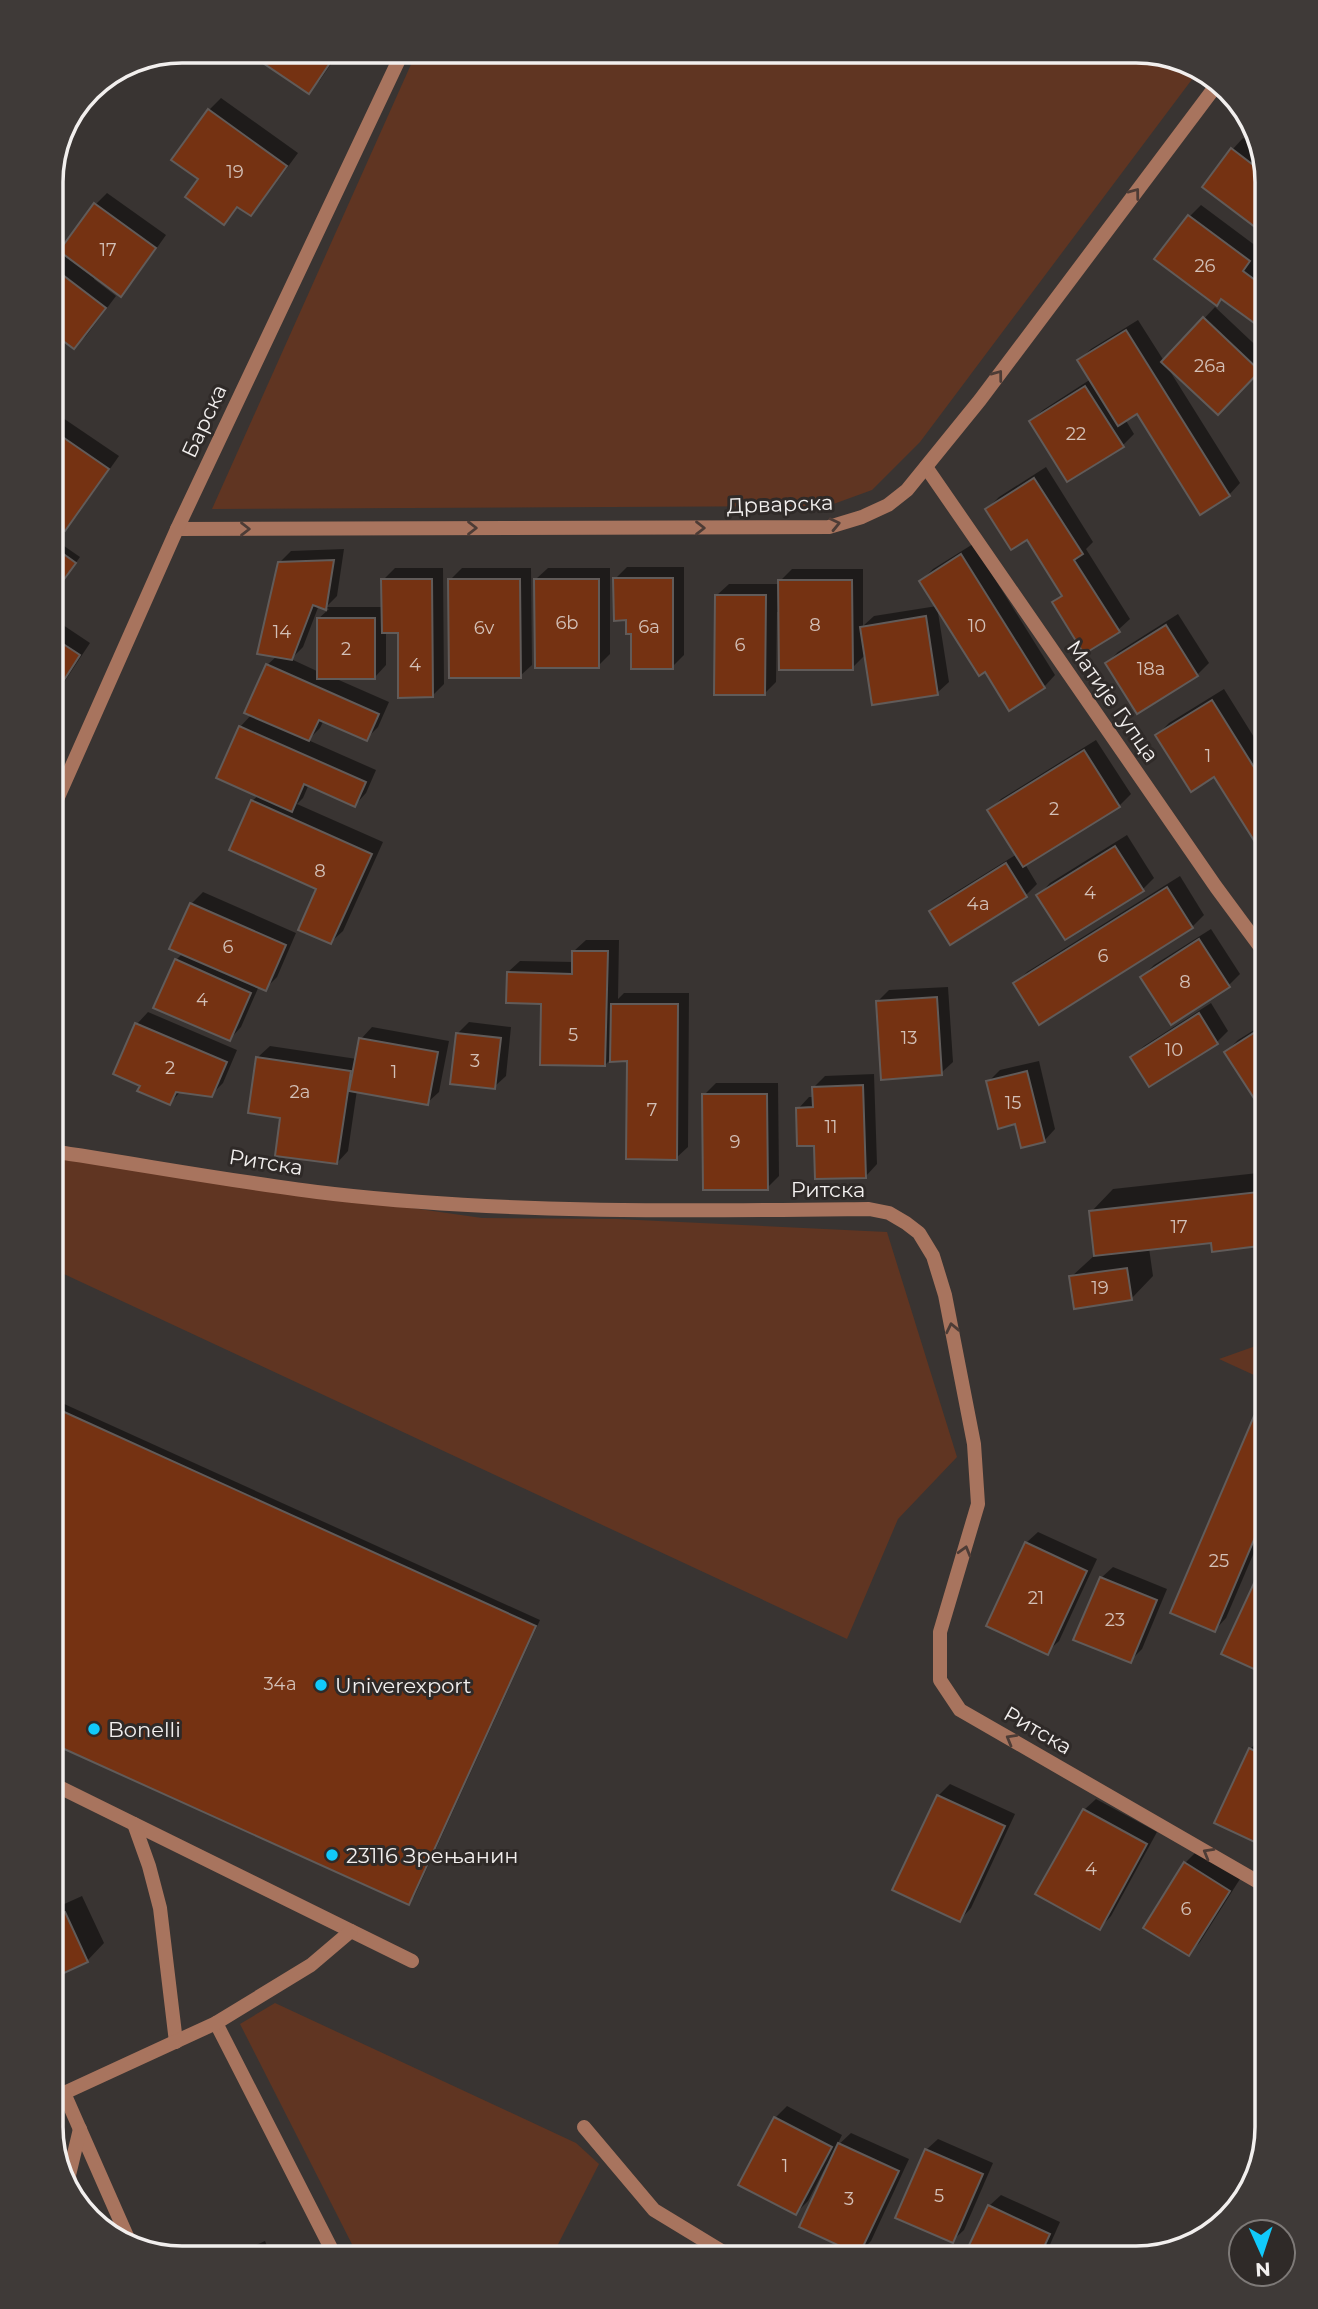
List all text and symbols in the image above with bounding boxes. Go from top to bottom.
house number: 19 [226,161,244,183]
one-way arrow [1127,188,1139,201]
house number: 17 [99,239,117,261]
house number: 26 [1194,255,1216,277]
house number: 26a [1194,355,1226,377]
one-way arrow [990,370,1003,383]
street label: Барска [176,380,232,462]
house number: 22 [1066,423,1086,445]
street label: Дрварска [726,490,834,518]
one-way arrow [829,518,841,532]
one-way arrow [695,520,706,536]
one-way arrow [240,521,251,537]
one-way arrow [467,521,478,536]
house number: 6b [555,612,579,634]
house number: 8 [809,614,821,636]
house number: 10 [968,615,986,637]
house number: 6a [638,616,660,638]
house number: 6v [474,617,495,639]
house number: 14 [273,621,291,643]
house number: 6 [735,634,746,656]
street label: Матије Гупца [1062,635,1164,767]
house number: 2 [341,638,351,660]
house number: 4 [409,654,421,676]
house number: 18a [1137,658,1165,680]
house number: 1 [1205,745,1211,767]
house number: 2 [1049,798,1059,820]
house number: 8 [314,860,326,882]
house number: 4 [1084,882,1096,904]
house number: 4a [966,893,990,915]
house number: 6 [223,936,234,958]
house number: 6 [1098,945,1109,967]
house number: 8 [1179,971,1191,993]
house number: 4 [196,989,208,1011]
house number: 5 [568,1024,578,1046]
house number: 13 [901,1027,917,1049]
house number: 10 [1165,1039,1183,1061]
house number: 3 [470,1050,480,1072]
house number: 2 [165,1057,175,1079]
house number: 1 [391,1061,397,1083]
house number: 2a [290,1081,310,1103]
house number: 15 [1005,1092,1021,1114]
house number: 7 [647,1099,657,1121]
house number: 11 [825,1116,838,1138]
house number: 9 [730,1131,741,1153]
street label: Ритска [227,1144,305,1180]
street label: Ритска [791,1177,865,1202]
house number: 17 [1170,1216,1188,1238]
house number: 19 [1091,1277,1109,1299]
one-way arrow [945,1322,960,1334]
one-way arrow [956,1545,971,1557]
house number: 25 [1209,1550,1229,1572]
house number: 21 [1028,1587,1044,1609]
house number: 23 [1105,1609,1125,1631]
house number: 34a [263,1673,297,1695]
place label: Univerexport [335,1673,472,1698]
marker: Univerexport [313,1677,329,1693]
street label: Ритска [1000,1701,1076,1759]
place label: Bonelli [108,1717,181,1742]
marker: Bonelli [86,1721,102,1737]
one-way arrow [1006,1734,1018,1747]
place label: 23116 Зрењанин [346,1843,519,1868]
marker: 23116 Зрењанин [324,1847,340,1863]
one-way arrow [1203,1848,1216,1861]
house number: 4 [1085,1858,1097,1880]
house number: 6 [1181,1898,1192,1920]
house number: 1 [782,2155,788,2177]
house number: 5 [934,2185,944,2207]
house number: 3 [844,2188,854,2210]
north arrow [1227,2218,1297,2288]
text: N [1255,2258,1271,2281]

